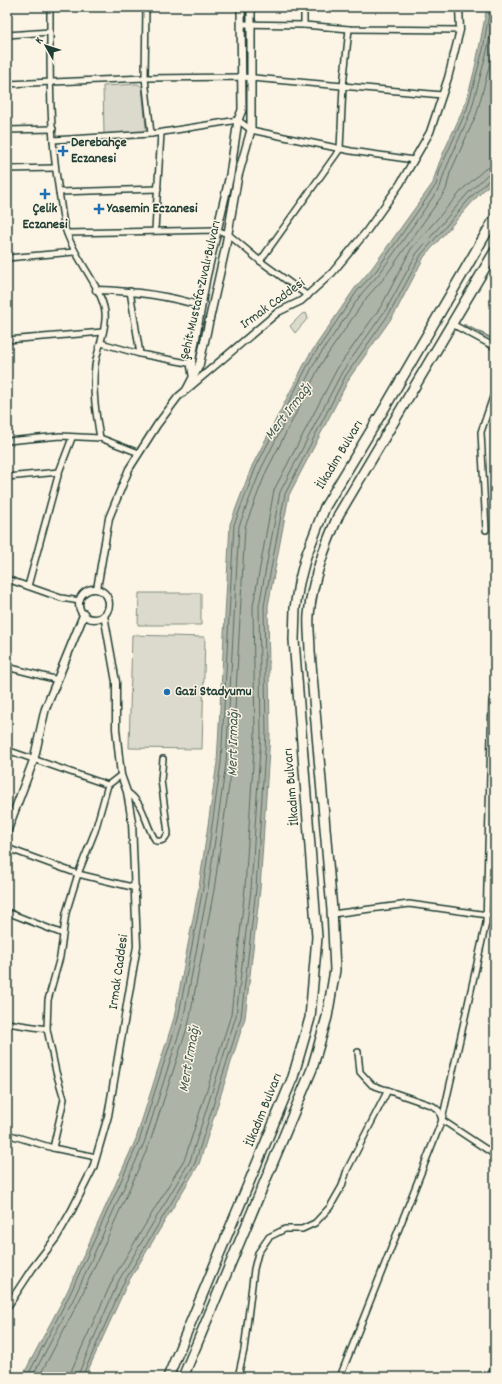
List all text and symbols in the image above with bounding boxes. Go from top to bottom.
north arrow [26,26,66,66]
text: K [32,34,48,48]
place label: Derebahçe Eczanesi [71,133,127,169]
marker: Derebahçe Eczanesi [58,146,68,156]
marker: Çelik Eczanesi [40,189,50,199]
place label: Çelik Eczanesi [23,199,68,235]
place label: Yasemin Eczanesi [106,199,198,219]
marker: Yasemin Eczanesi [94,204,104,214]
street label: Şehit Mustafa Zıvalı Bulvarı [175,218,227,362]
street label: Irmak Caddesi [236,273,310,334]
water label: Mert Irmağı [260,378,319,445]
street label: İlkadım Bulvarı [311,417,369,493]
place label: Gazi Stadyumu [175,682,252,702]
marker: Gazi Stadyumu [162,687,172,697]
water label: Mert Irmağı [222,708,246,777]
street label: İlkadım Bulvarı [279,747,305,827]
street label: Irmak Caddesi [104,933,134,1011]
water label: Mert Irmağı [173,1023,207,1094]
street label: İlkadım Bulvarı [240,1070,288,1150]

